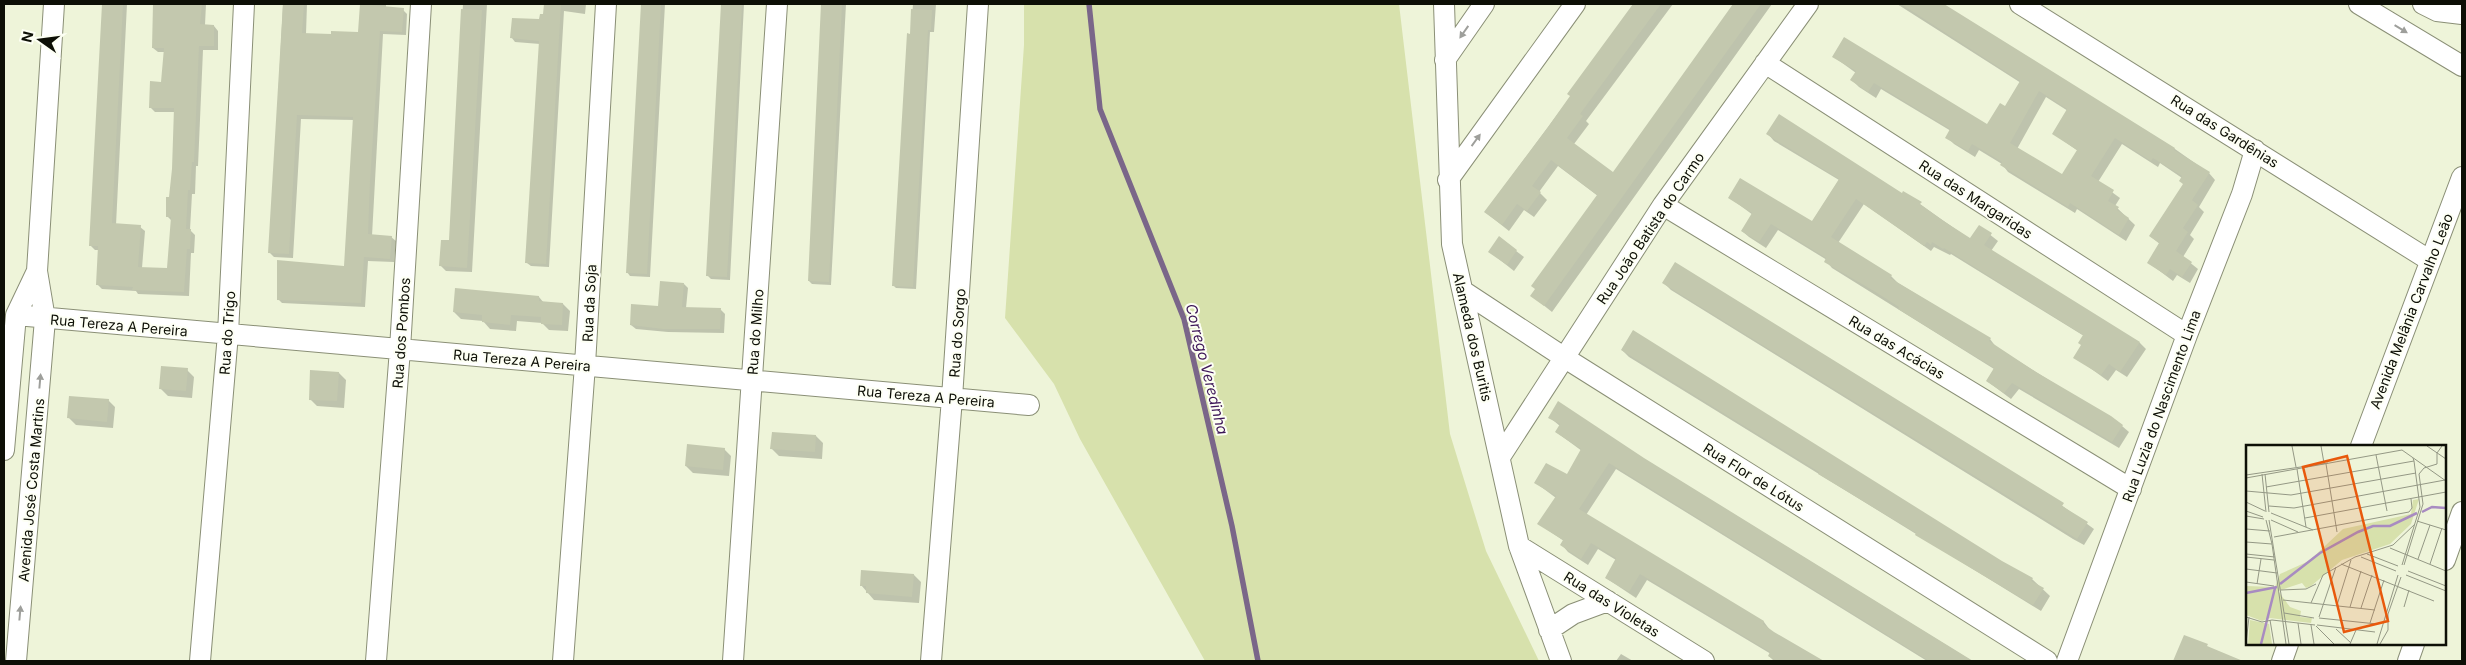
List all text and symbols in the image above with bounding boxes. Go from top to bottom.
north arrow [15,15,65,65]
one-way arrow [2394,24,2407,33]
one-way arrow [1459,25,1469,39]
text: N [17,30,36,44]
street label: Rua das Gardênias [2168,91,2282,171]
one-way arrow [1471,134,1482,147]
street label: Rua João Batista do Carmo [1593,149,1707,307]
street label: Rua das Margaridas [1916,156,2036,242]
street label: Avenida Melânia Carvalho Leão [2366,211,2456,411]
street label: Rua da Soja [578,264,600,342]
street label: Alameda dos Buritis [1450,271,1496,403]
street label: Rua dos Pombos [389,277,413,389]
street label: Rua do Milho [744,288,766,376]
street label: Rua do Sorgo [945,288,969,378]
street label: Rua do Trigo [216,290,238,376]
water label: Corrego Veredinha [1182,302,1232,436]
street label: Rua Luzia do Nascimento Lima [2118,308,2204,504]
street label: Rua Tereza A Pereira [49,311,189,339]
street label: Rua das Acácias [1846,312,1948,382]
street label: Rua Tereza A Pereira [452,346,592,374]
one-way arrow [36,373,44,389]
street label: Rua Tereza A Pereira [856,382,996,410]
street label: Avenida José Costa Martins [14,397,48,583]
street label: Rua Flor de Lótus [1700,439,1808,515]
inset map [2246,445,2446,645]
street label: Rua das Violetas [1561,568,1663,640]
one-way arrow [17,604,25,620]

